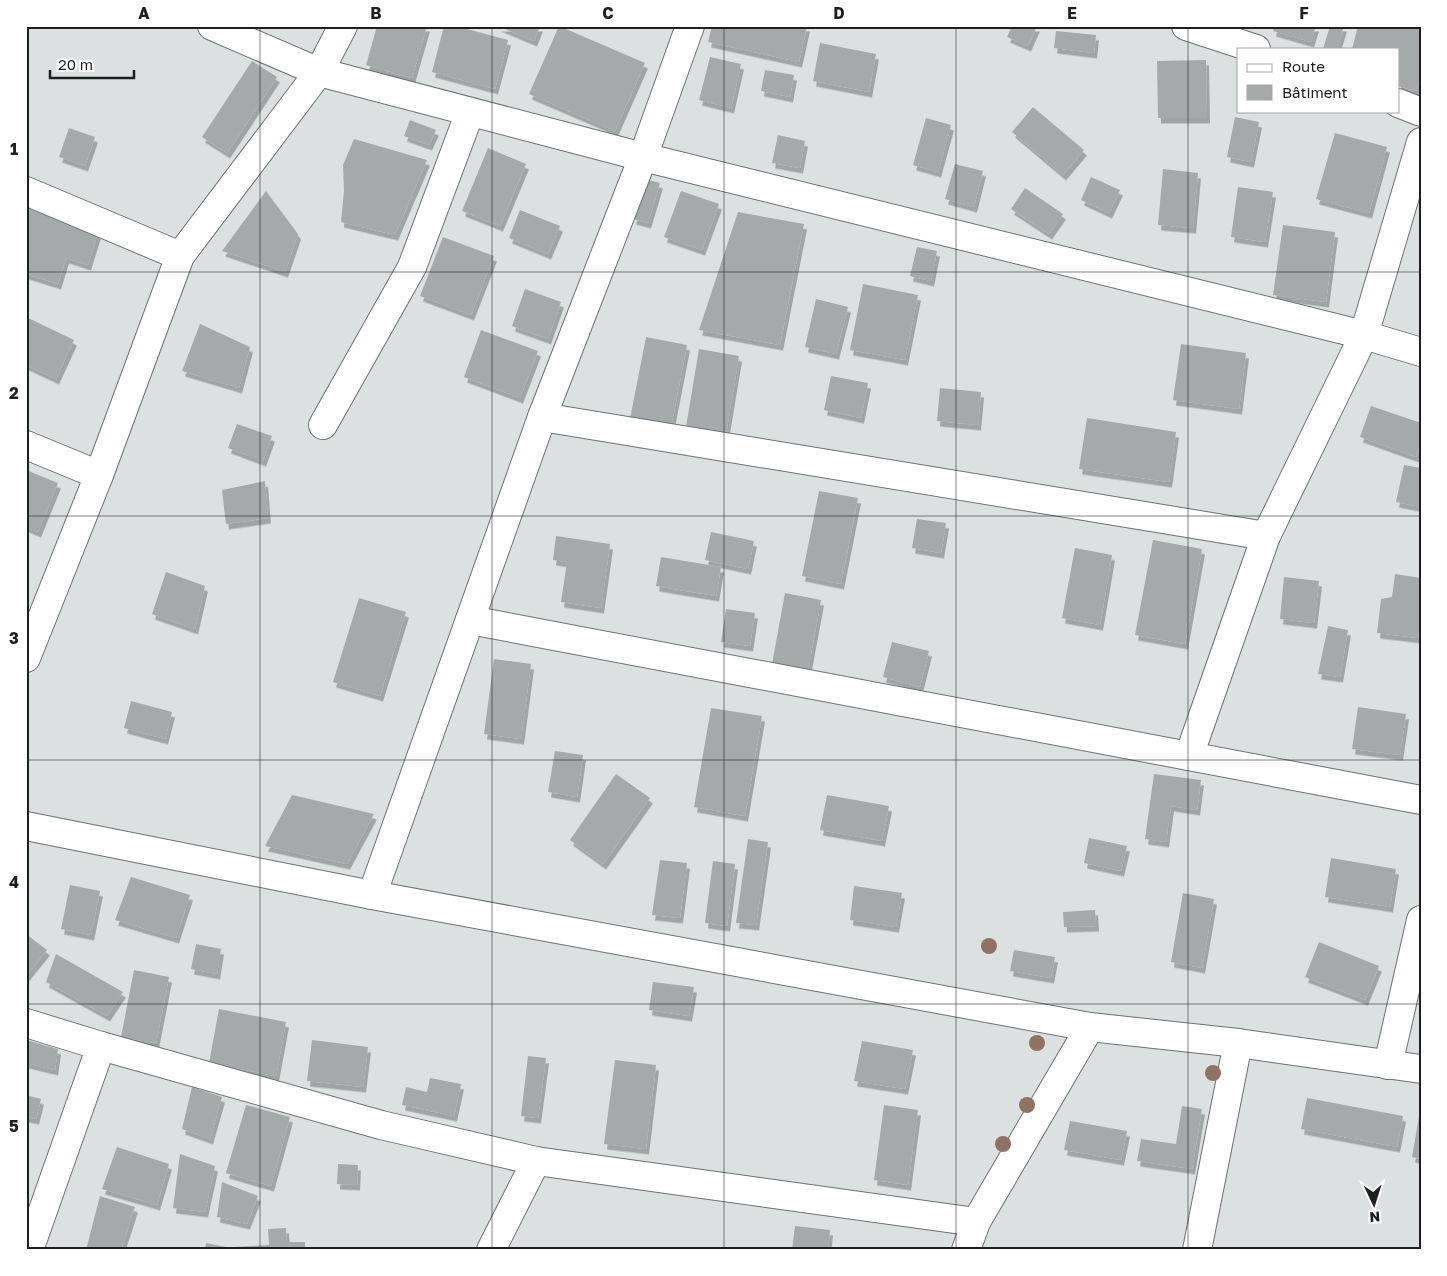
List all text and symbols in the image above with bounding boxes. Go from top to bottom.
text: A [138,3,150,23]
text: B [370,3,382,23]
text: C [602,3,614,23]
text: D [833,3,845,23]
text: E [1067,3,1077,23]
text: F [1299,3,1309,23]
scale bar [50,48,134,80]
legend [1237,48,1400,112]
text: 20 m [58,55,93,73]
text: Route [1282,57,1325,75]
text: Bâtiment [1282,83,1347,101]
text: 1 [10,139,18,159]
text: 2 [9,383,19,403]
text: 3 [9,628,19,648]
text: 4 [9,872,19,892]
text: 5 [9,1116,19,1136]
north arrow [1350,1178,1400,1228]
text: N [1369,1209,1381,1226]

